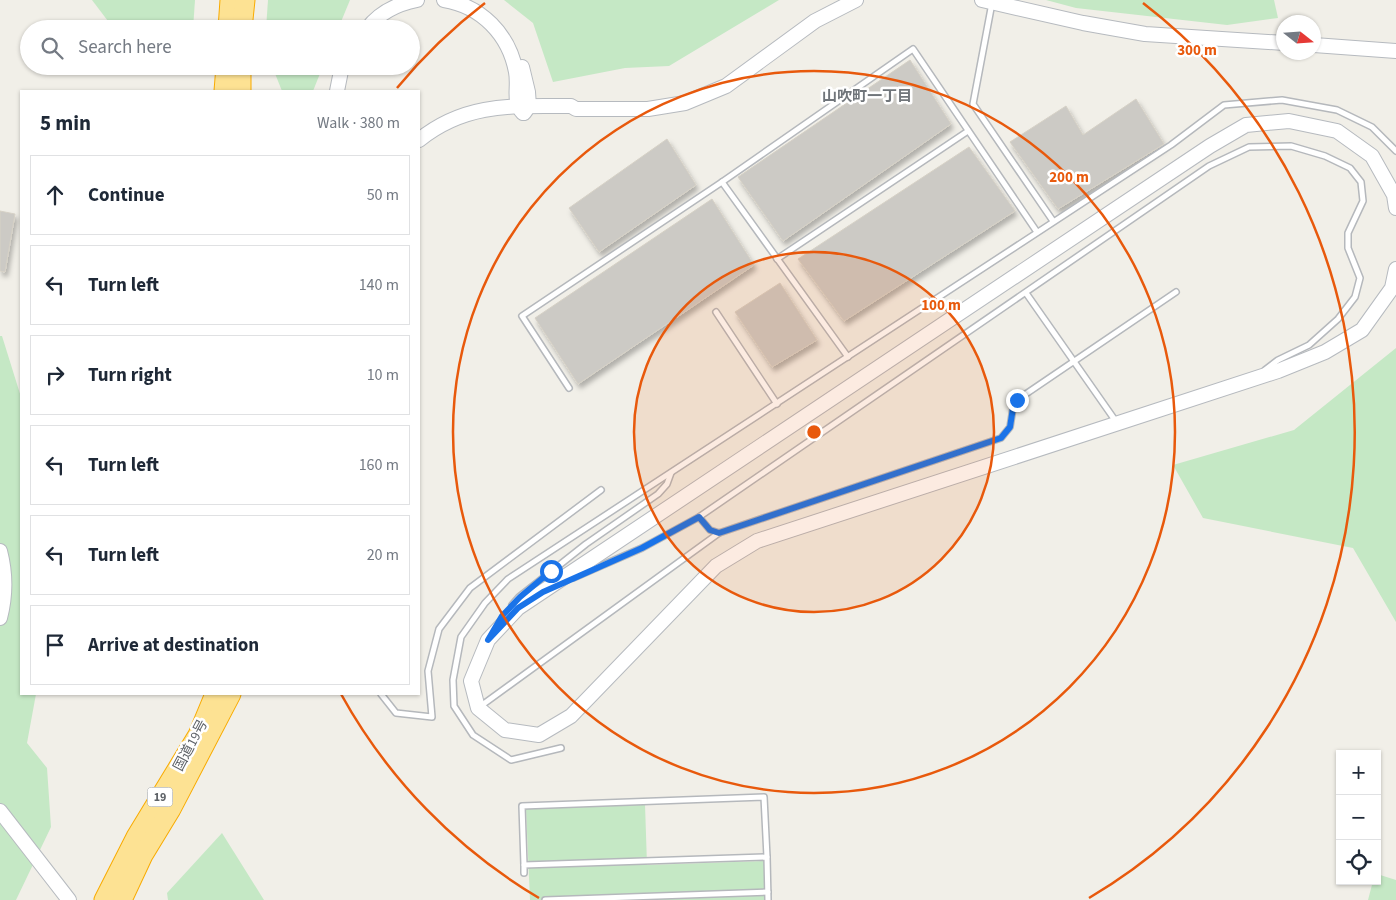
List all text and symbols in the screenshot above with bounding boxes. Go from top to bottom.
north arrow [1276,15,1321,60]
search box [20,20,420,75]
icon: search [38,34,66,62]
text: Search here [78,34,172,61]
text: 300 m [1177,40,1217,61]
district label: 山吹町一丁目 [822,86,912,107]
text: 5 min [40,108,91,138]
text: Walk · 380 m [317,112,400,134]
text: 200 m [1049,167,1089,188]
icon: ahead [41,181,69,209]
text: Continue [88,182,165,209]
text: 50 m [367,184,399,206]
icon: left [41,271,69,299]
text: Turn left [88,272,159,299]
text: 140 m [359,274,399,296]
text: 100 m [921,295,961,316]
icon: right [41,361,69,389]
text: Turn right [88,362,172,389]
text: 10 m [367,364,399,386]
route end [1006,389,1029,412]
centre of rings [805,423,823,441]
icon: left [41,451,69,479]
text: Turn left [88,452,159,479]
text: 160 m [359,454,399,476]
icon: left [41,541,69,569]
text: Turn left [88,542,159,569]
text: 20 m [367,544,399,566]
route start [540,560,563,583]
icon: arrive [41,631,69,659]
text: Arrive at destination [88,632,259,659]
street label: 国道19号 [169,716,213,775]
map controls [1336,750,1381,885]
button: + [1336,750,1381,795]
road number: 19 [148,788,172,806]
button: − [1336,795,1381,840]
button: locate [1336,840,1381,885]

